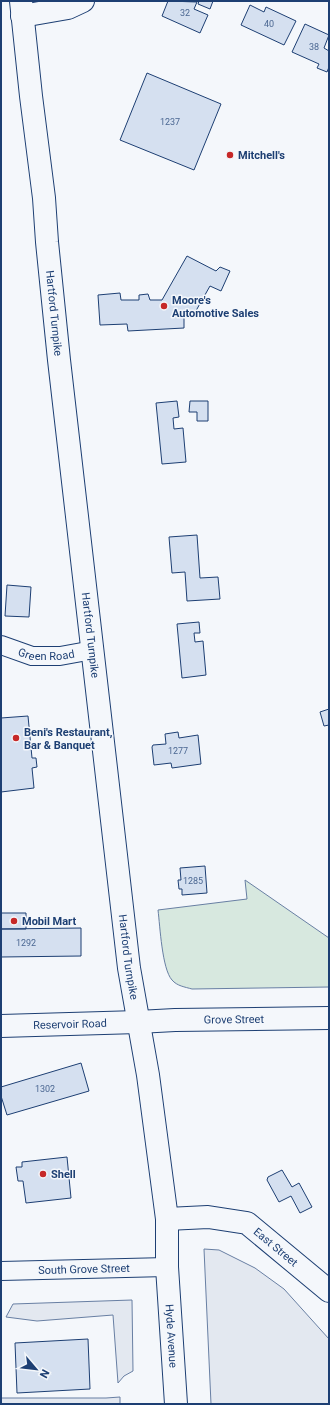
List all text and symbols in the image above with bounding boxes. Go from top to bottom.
house number: 32 [180,8,190,18]
house number: 40 [264,19,274,29]
house number: 38 [309,42,319,52]
house number: 1237 [160,117,180,127]
place label: Mitchell's [238,149,285,162]
marker: Mitchell's [225,150,235,160]
street label: Hartford Turnpike [43,270,65,357]
place label: Moore's Automotive Sales [172,294,259,320]
marker: Moore's Automotive Sales [159,301,169,311]
street label: Hartford Turnpike [79,592,102,679]
street label: Green Road [16,645,75,663]
place label: Beni's Restaurant, Bar & Banquet [24,726,113,752]
marker: Beni's Restaurant, Bar & Banquet [11,733,21,743]
house number: 1277 [168,746,188,756]
house number: 1285 [183,876,203,886]
street label: Hartford Turnpike [116,913,141,1001]
place label: Mobil Mart [22,915,76,928]
marker: Mobil Mart [9,916,19,926]
house number: 1292 [16,938,36,948]
street label: Grove Street [204,1012,264,1026]
street label: Reservoir Road [33,1016,107,1032]
house number: 1302 [35,1084,55,1094]
place label: Shell [51,1168,76,1181]
marker: Shell [38,1169,48,1179]
street label: East Street [251,1225,301,1269]
street label: South Grove Street [38,1261,130,1277]
street label: Hyde Avenue [163,1304,180,1368]
north arrow [16,1349,56,1389]
text: N [37,1367,52,1380]

